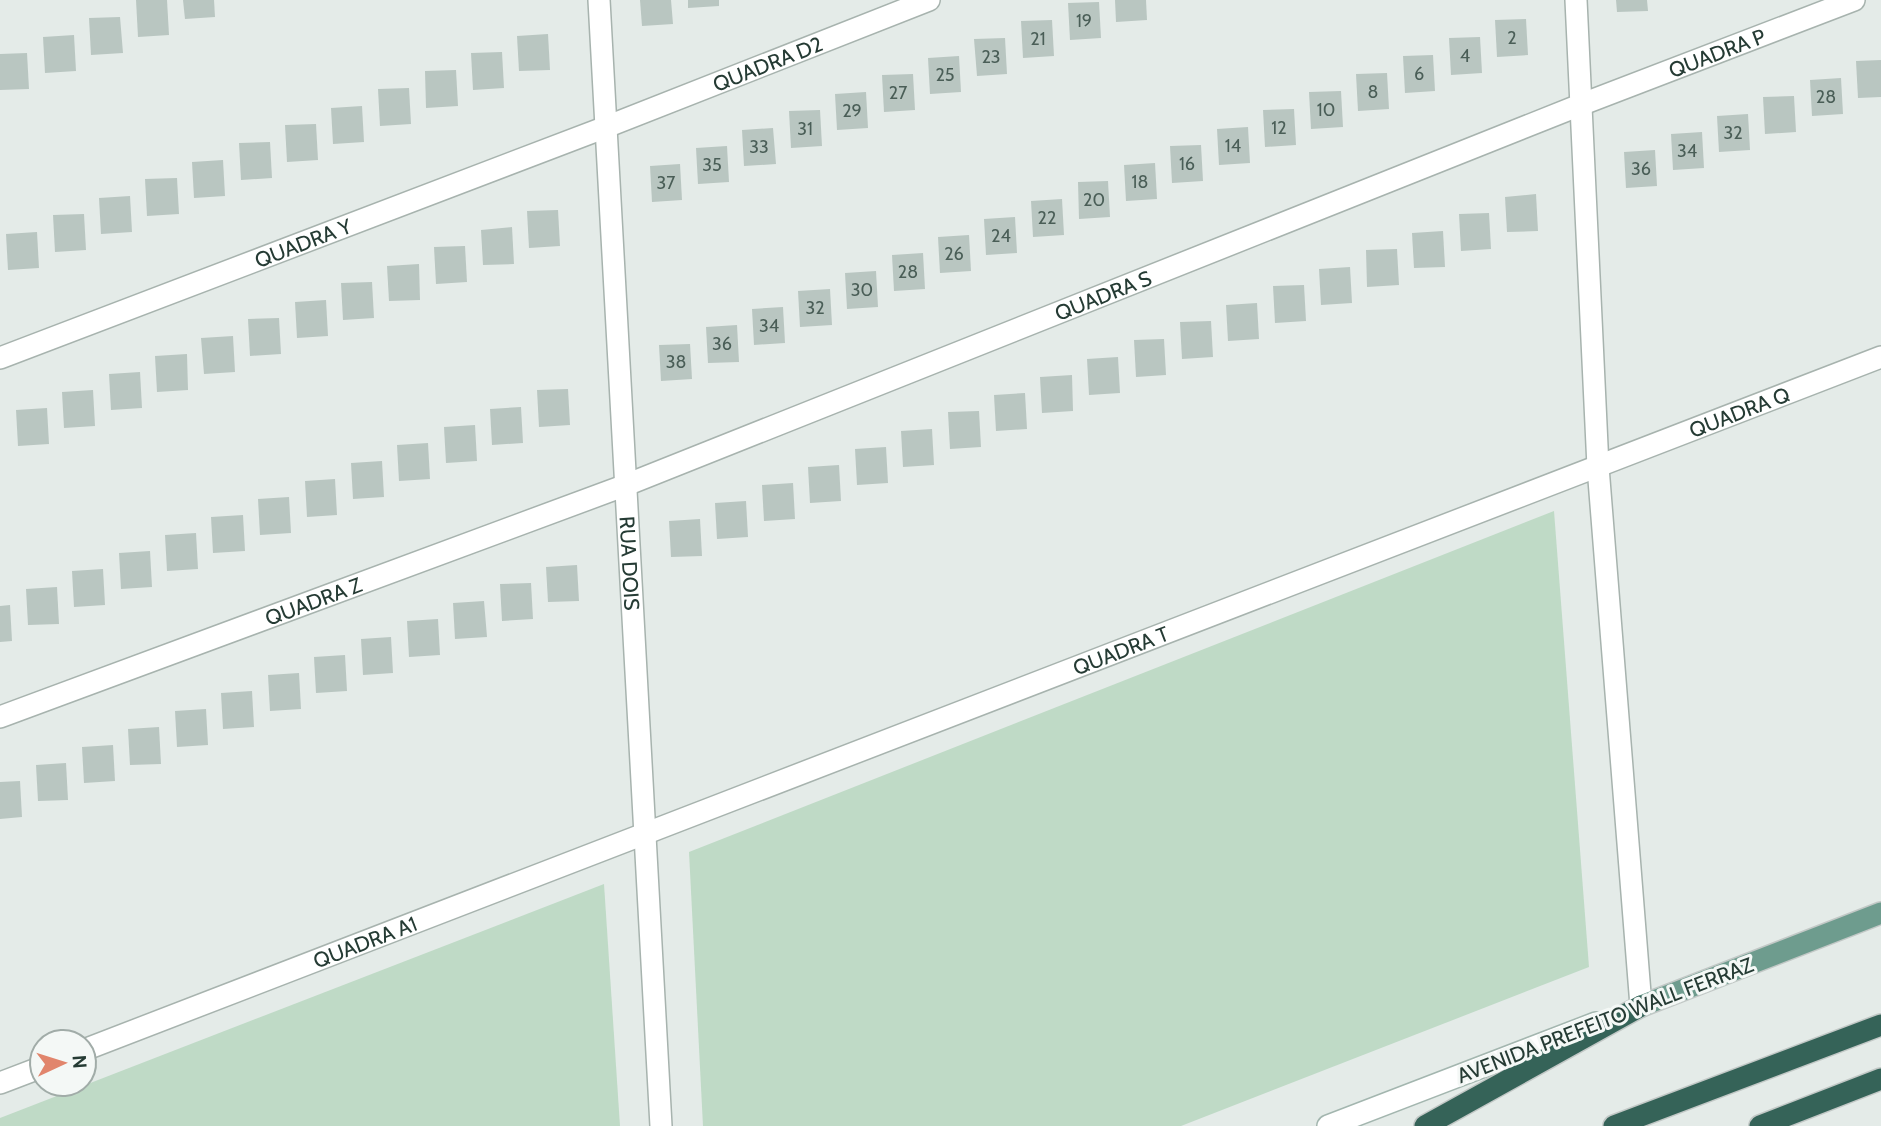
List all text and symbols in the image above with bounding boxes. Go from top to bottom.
house number: 19 [1076,10,1092,32]
street label: QUADRA P [1665,23,1769,82]
house number: 2 [1507,27,1517,49]
house number: 21 [1030,28,1046,50]
street label: QUADRA D2 [709,31,826,96]
house number: 4 [1460,45,1470,67]
house number: 23 [981,46,1001,68]
house number: 6 [1414,63,1424,85]
house number: 25 [935,64,955,86]
house number: 8 [1368,81,1378,103]
house number: 27 [889,82,907,104]
house number: 28 [1816,86,1836,108]
house number: 10 [1317,99,1335,121]
house number: 29 [842,100,862,122]
house number: 12 [1271,117,1287,139]
house number: 31 [797,118,813,140]
house number: 32 [1723,122,1743,144]
house number: 14 [1225,135,1241,157]
house number: 33 [749,136,769,158]
house number: 34 [1677,140,1697,162]
house number: 16 [1179,153,1195,175]
house number: 35 [702,154,722,176]
house number: 36 [1631,158,1651,180]
house number: 18 [1132,171,1148,193]
house number: 37 [657,172,675,194]
house number: 20 [1083,189,1105,211]
house number: 22 [1038,207,1056,229]
street label: QUADRA Y [251,212,356,272]
house number: 24 [991,225,1011,247]
house number: 26 [944,243,964,265]
house number: 28 [898,261,918,283]
street label: QUADRA S [1051,265,1155,325]
house number: 30 [851,279,873,301]
house number: 32 [805,297,825,319]
house number: 34 [759,315,779,337]
house number: 36 [712,333,732,355]
house number: 38 [666,351,686,373]
street label: QUADRA Q [1685,381,1793,442]
street label: RUA DOIS [615,515,645,611]
street label: QUADRA Z [261,571,365,630]
street label: QUADRA T [1069,620,1172,680]
street label: QUADRA A1 [309,910,420,973]
street label: AVENIDA PREFEITO WALL FERRAZ [1453,952,1757,1088]
north arrow [28,1028,98,1098]
text: N [68,1054,91,1069]

